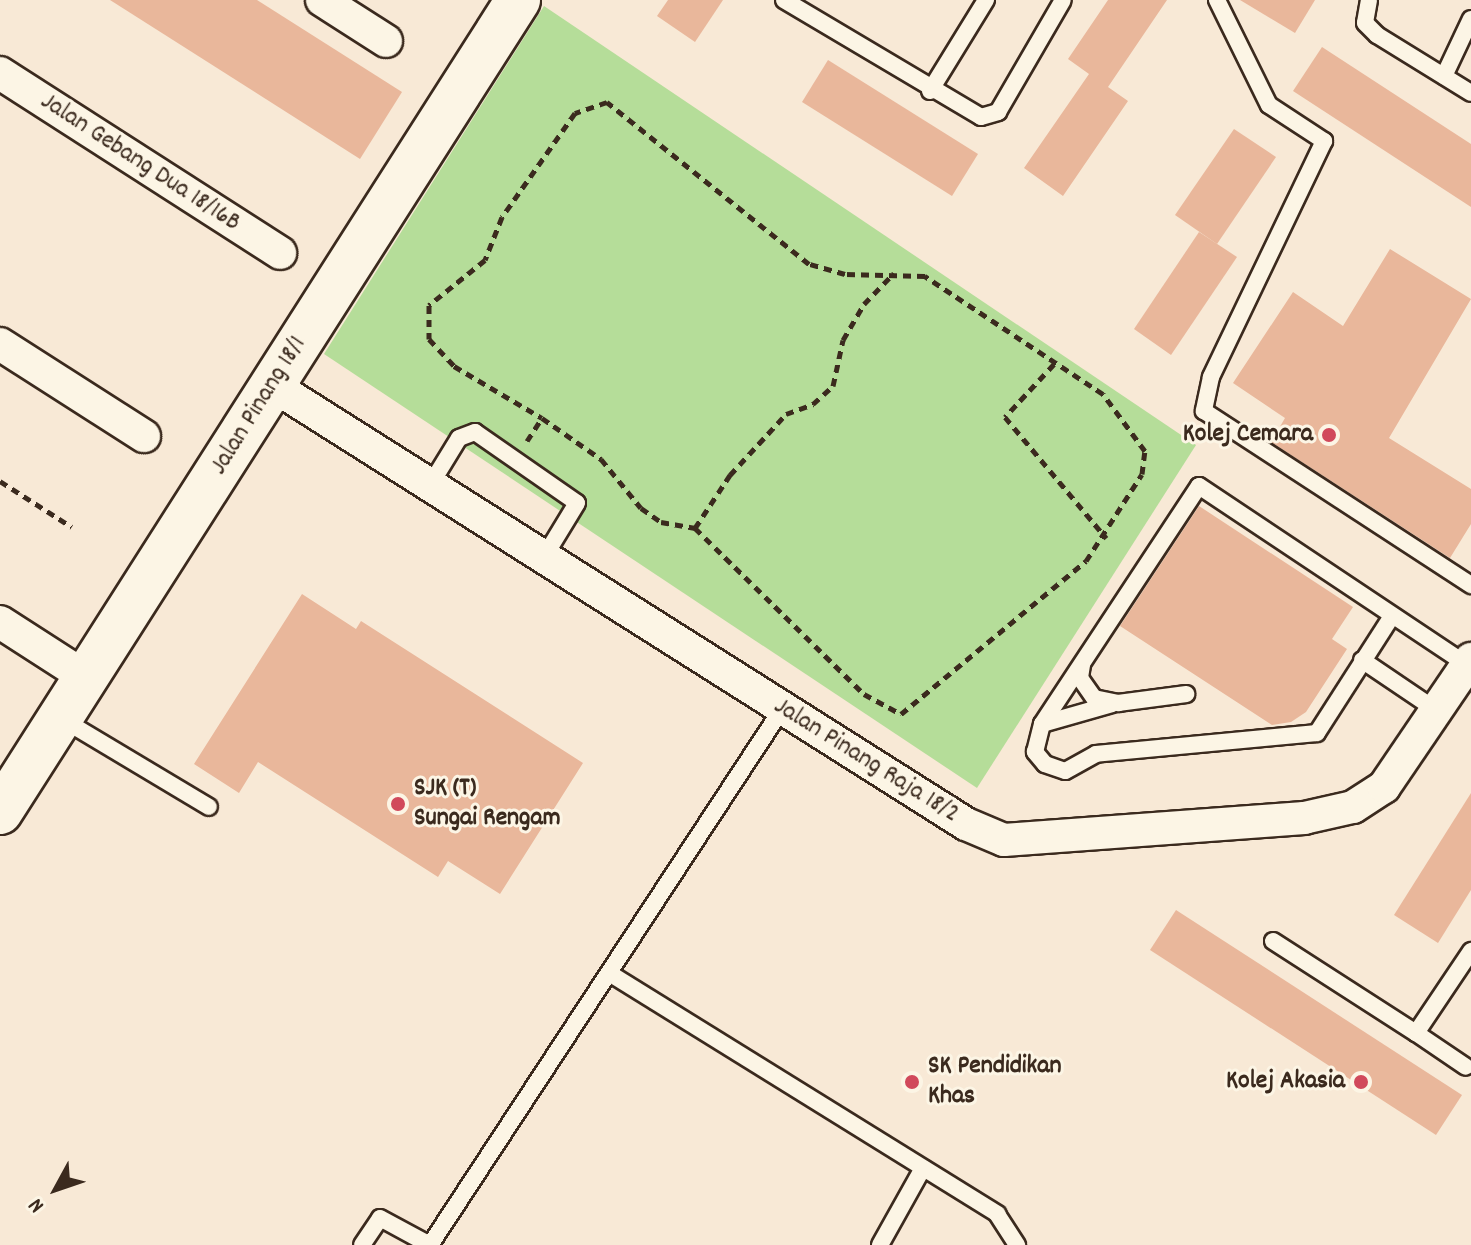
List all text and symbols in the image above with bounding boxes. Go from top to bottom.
street label: Jalan Gebang Dua 18/16B [34,87,246,239]
street label: Jalan Pinang 18/1 [204,331,314,481]
place label: Kolej Cemara [1183,419,1313,451]
marker: Kolej Cemara [1320,426,1338,444]
street label: Jalan Pinang Raja 18/2 [767,691,965,831]
place label: SJK (T) Sungai Rengam [414,773,561,834]
marker: SJK (T) Sungai Rengam [389,795,407,813]
place label: SK Pendidikan Khas [928,1051,1061,1112]
place label: Kolej Akasia [1226,1066,1345,1098]
marker: SK Pendidikan Khas [903,1073,921,1091]
marker: Kolej Akasia [1352,1073,1370,1091]
north arrow [16,1149,96,1229]
text: N [22,1191,53,1219]

